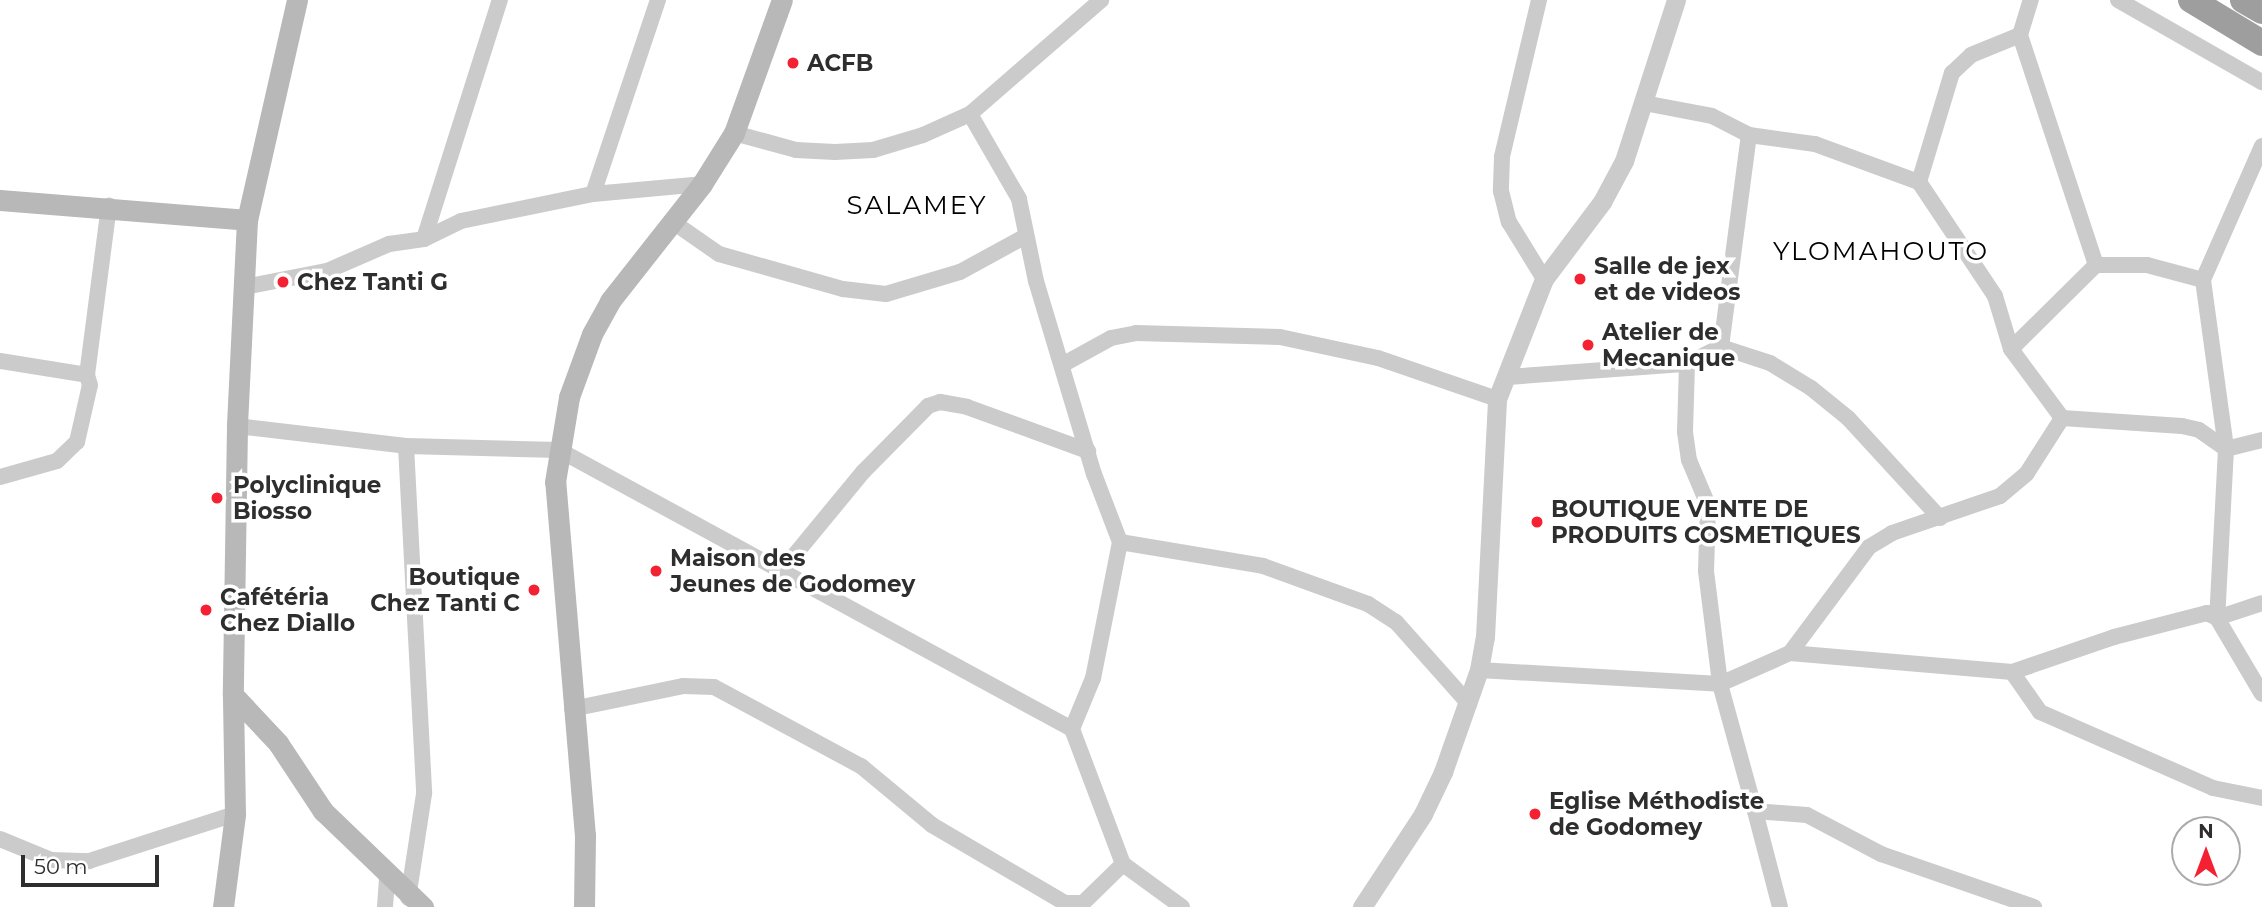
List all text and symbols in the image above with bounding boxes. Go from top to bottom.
place label: ACFB [807,49,873,77]
marker: ACFB [785,55,801,71]
district label: SALAMEY [847,190,987,222]
district label: YLOMAHOUTO [1774,236,1988,268]
place label: Salle de jex et de videos [1594,252,1740,306]
place label: Chez Tanti G [297,268,448,296]
marker: Salle de jex et de videos [1572,271,1588,287]
marker: Chez Tanti G [275,274,291,290]
place label: Atelier de Mecanique [1602,318,1735,372]
marker: Atelier de Mecanique [1580,337,1596,353]
place label: Polyclinique Biosso [233,471,381,525]
marker: Polyclinique Biosso [207,488,227,508]
place label: BOUTIQUE VENTE DE PRODUITS COSMETIQUES [1551,495,1861,549]
marker: BOUTIQUE VENTE DE PRODUITS COSMETIQUES [1529,514,1545,530]
place label: Maison des Jeunes de Godomey [670,544,915,598]
place label: Boutique Chez Tanti C [370,563,520,617]
marker: Maison des Jeunes de Godomey [648,563,664,579]
marker: Boutique Chez Tanti C [526,582,542,598]
place label: Cafétéria Chez Diallo [220,583,355,637]
marker: Cafétéria Chez Diallo [198,602,214,618]
place label: Eglise Méthodiste de Godomey [1549,787,1764,841]
marker: Eglise Méthodiste de Godomey [1527,806,1543,822]
north arrow [2171,816,2241,886]
text: N [2198,820,2214,843]
scale bar [24,841,163,885]
text: 50 m [34,854,88,879]

